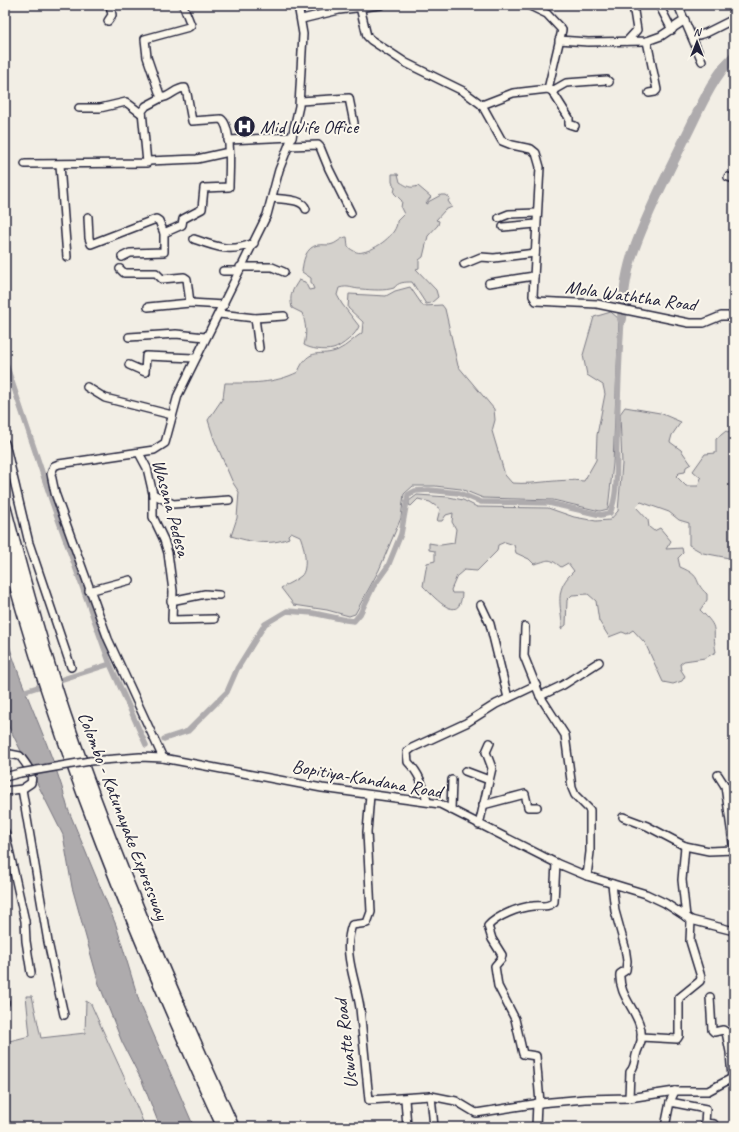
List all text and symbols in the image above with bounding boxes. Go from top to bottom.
north arrow [677,22,717,62]
text: N [694,25,703,39]
hospital icon: Mid Wife Office [231,114,257,140]
place label: Mid Wife Office [260,115,360,139]
street label: Mola Waththa Road [564,275,701,317]
street label: Wasana Pedesa [147,457,196,561]
street label: Colombo - Katunayake Expressway [72,709,174,925]
street label: Bopitiya-Kandana Road [290,754,447,805]
street label: Uswatte Road [328,994,363,1090]

